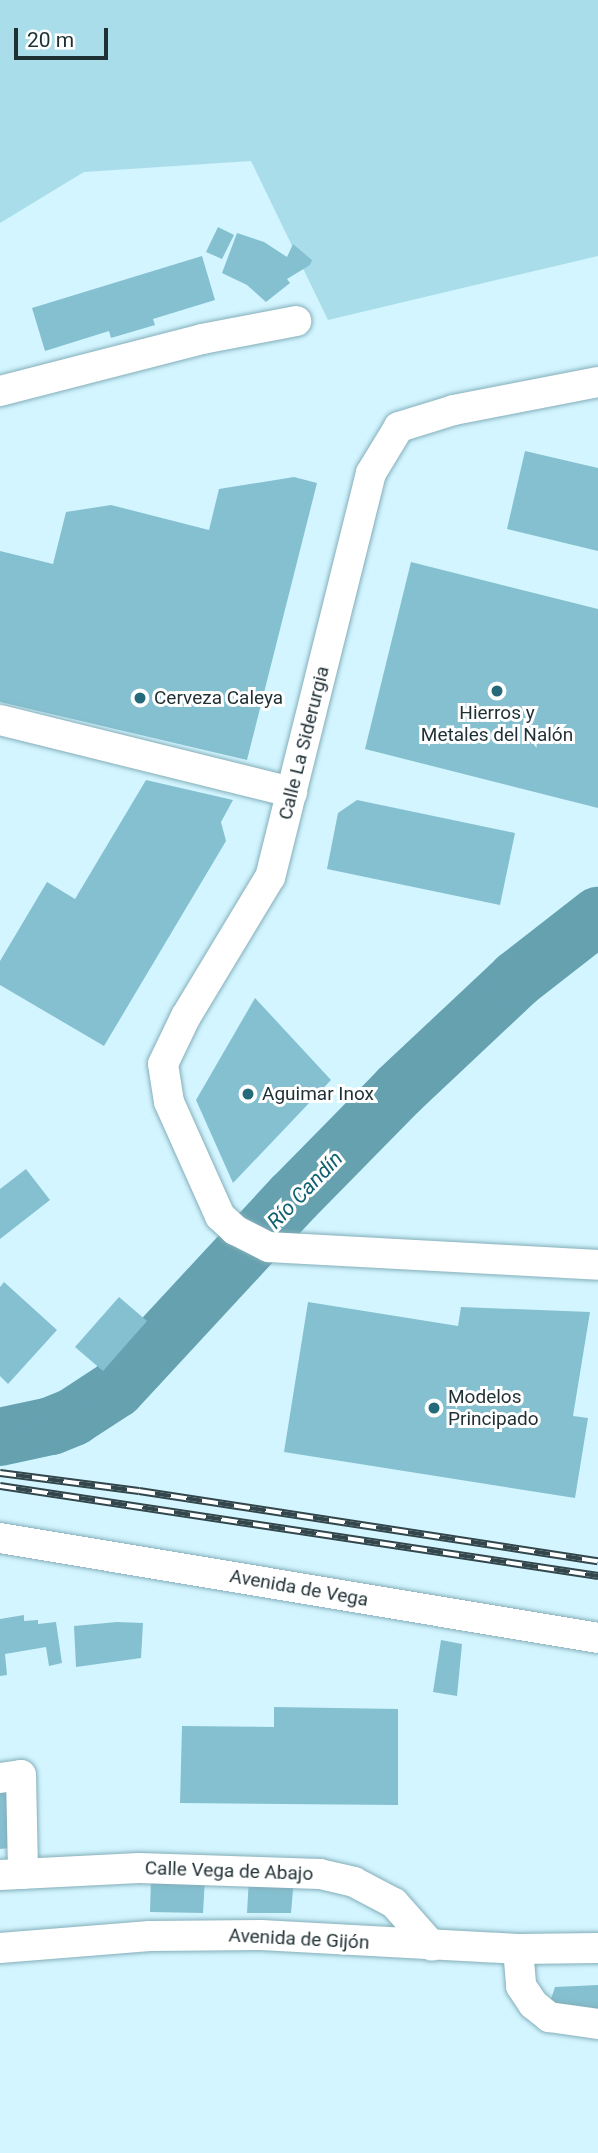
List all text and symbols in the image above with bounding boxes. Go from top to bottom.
scale bar [18,14,112,58]
text: 20 m [27,28,74,52]
street label: Calle La Siderurgia [274,664,334,822]
marker: Hierros y Metales del Nalón [489,683,505,699]
place label: Cerveza Caleya [154,687,283,709]
marker: Cerveza Caleya [132,690,148,706]
place label: Hierros y Metales del Nalón [421,702,573,746]
place label: Aguimar Inox [262,1083,374,1105]
marker: Aguimar Inox [240,1086,256,1102]
water label: Río Candín [262,1146,348,1234]
place label: Modelos Principado [448,1386,539,1430]
marker: Modelos Principado [426,1400,442,1416]
street label: Avenida de Vega [228,1565,370,1611]
street label: Calle Vega de Abajo [144,1857,314,1885]
street label: Avenida de Gijón [228,1924,370,1954]

